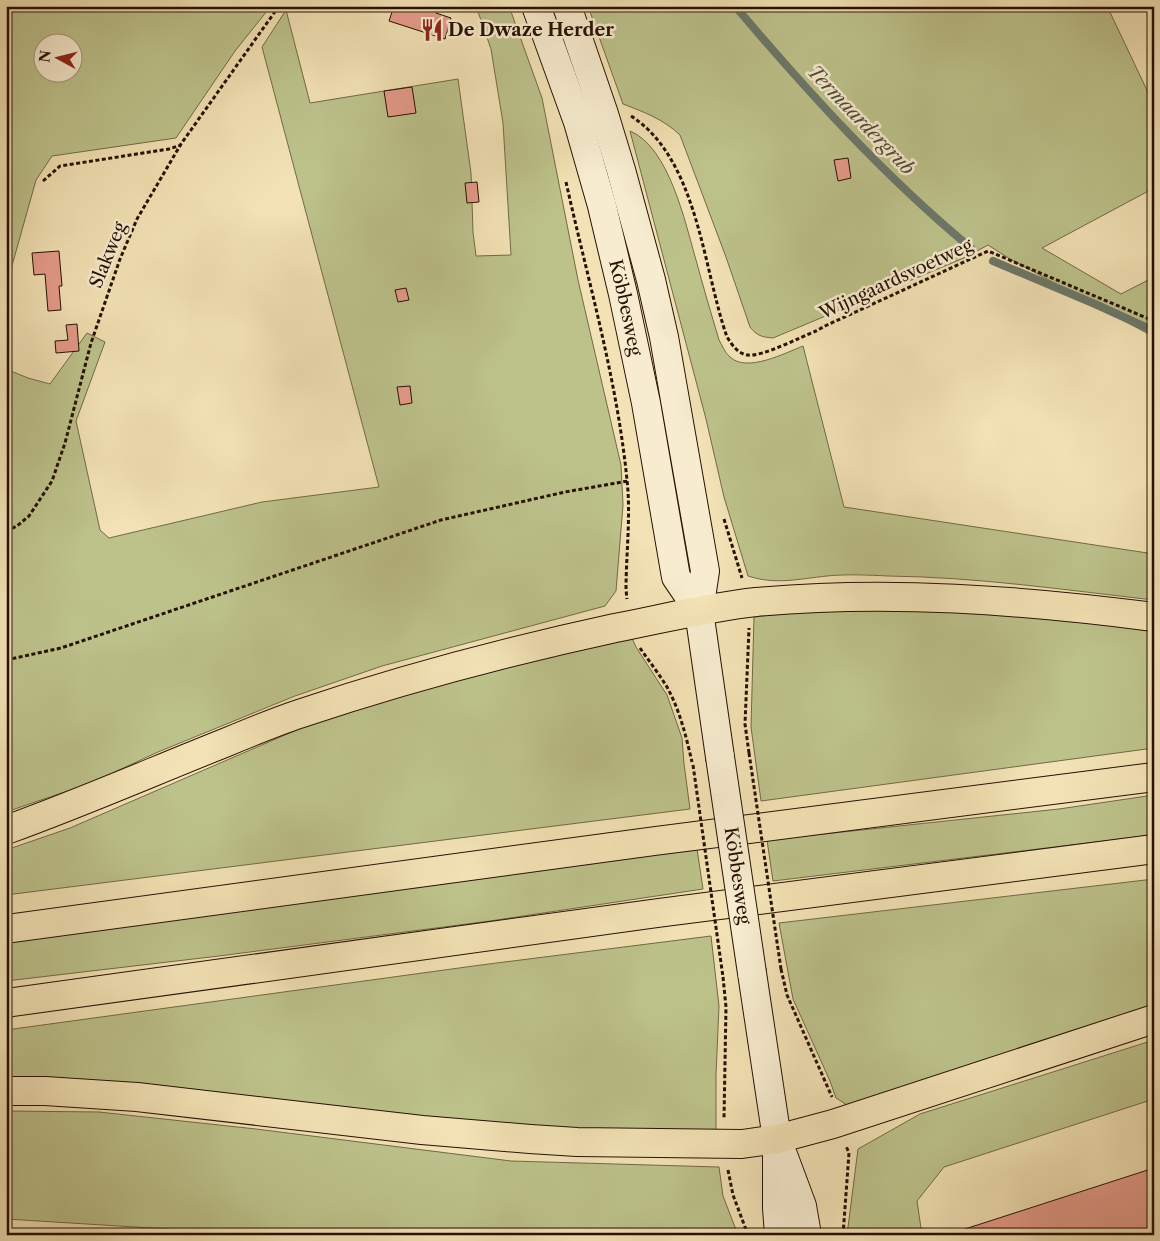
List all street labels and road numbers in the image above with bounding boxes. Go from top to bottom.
street label: Slakweg [85,218,131,291]
street label: Wijngaardsvoetweg [815,234,977,325]
street label: Köbbesweg [604,257,647,358]
street label: Köbbesweg [720,826,756,926]

